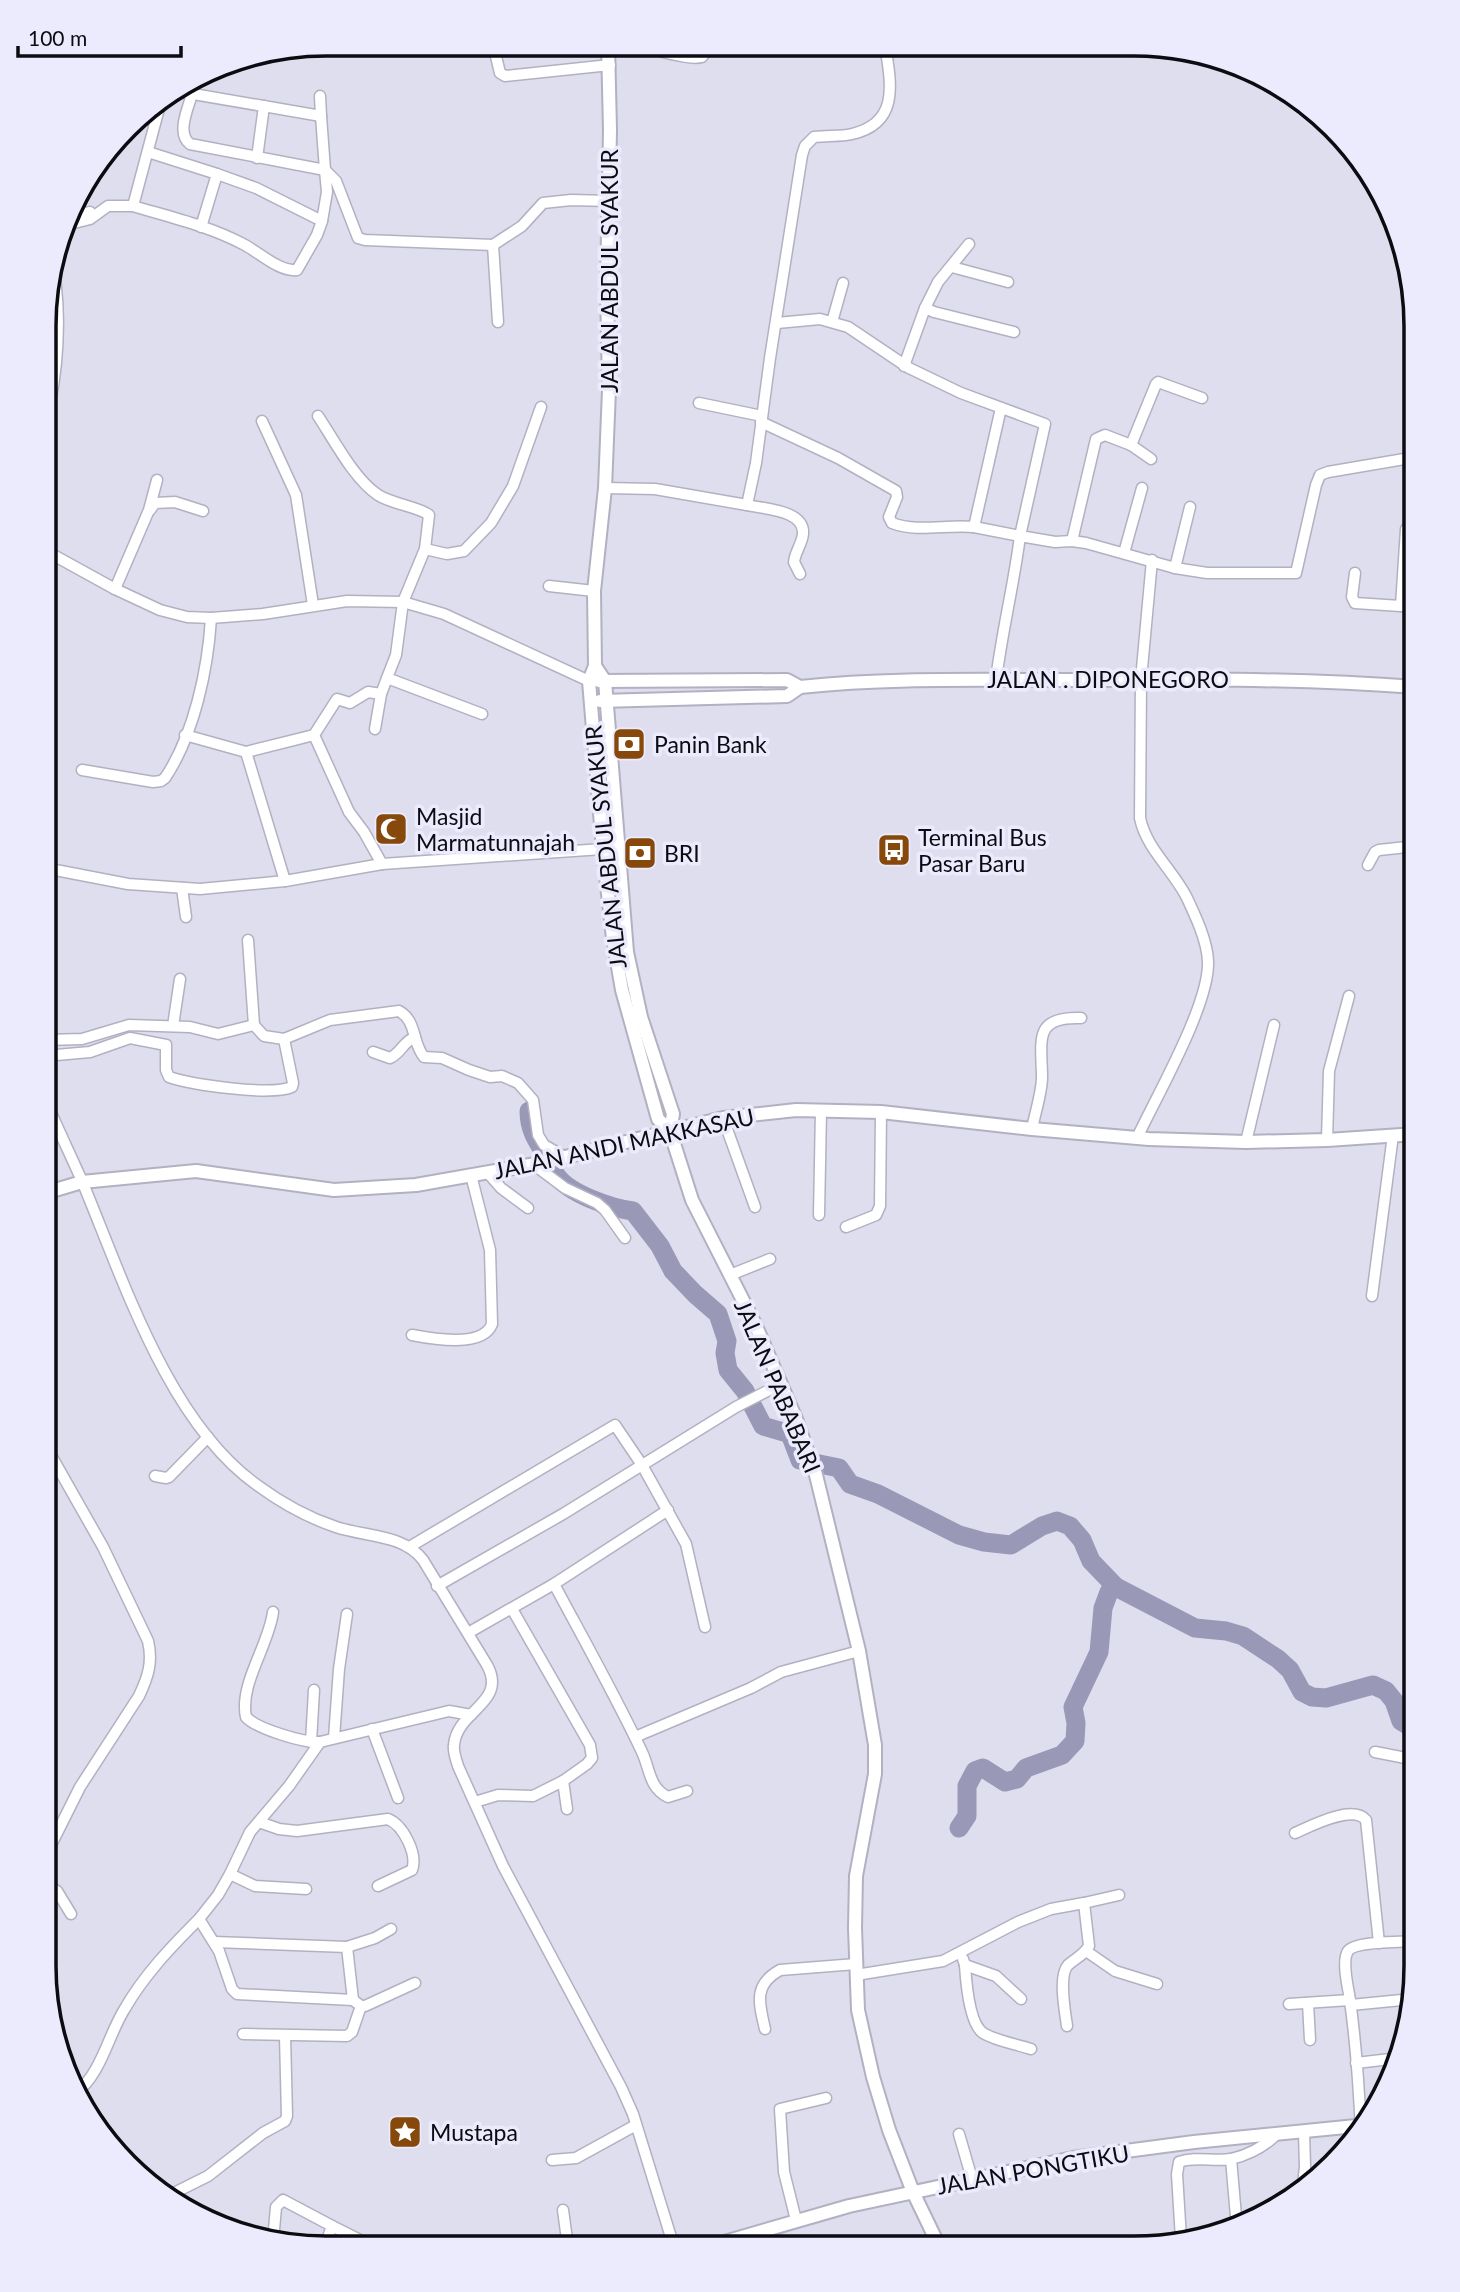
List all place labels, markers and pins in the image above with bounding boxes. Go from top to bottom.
bank icon: Panin Bank [610,725,648,763]
place label: Panin Bank [654,730,767,758]
place label: Masjid Marmatunnajah [416,802,575,856]
mosque icon: Masjid Marmatunnajah [372,810,410,848]
place label: Terminal Bus Pasar Baru [918,823,1047,877]
bus stop icon: Terminal Bus Pasar Baru [875,831,913,869]
bank icon: BRI [621,834,659,872]
place label: BRI [664,839,700,867]
place icon: Mustapa [386,2113,424,2151]
place label: Mustapa [430,2118,518,2146]

